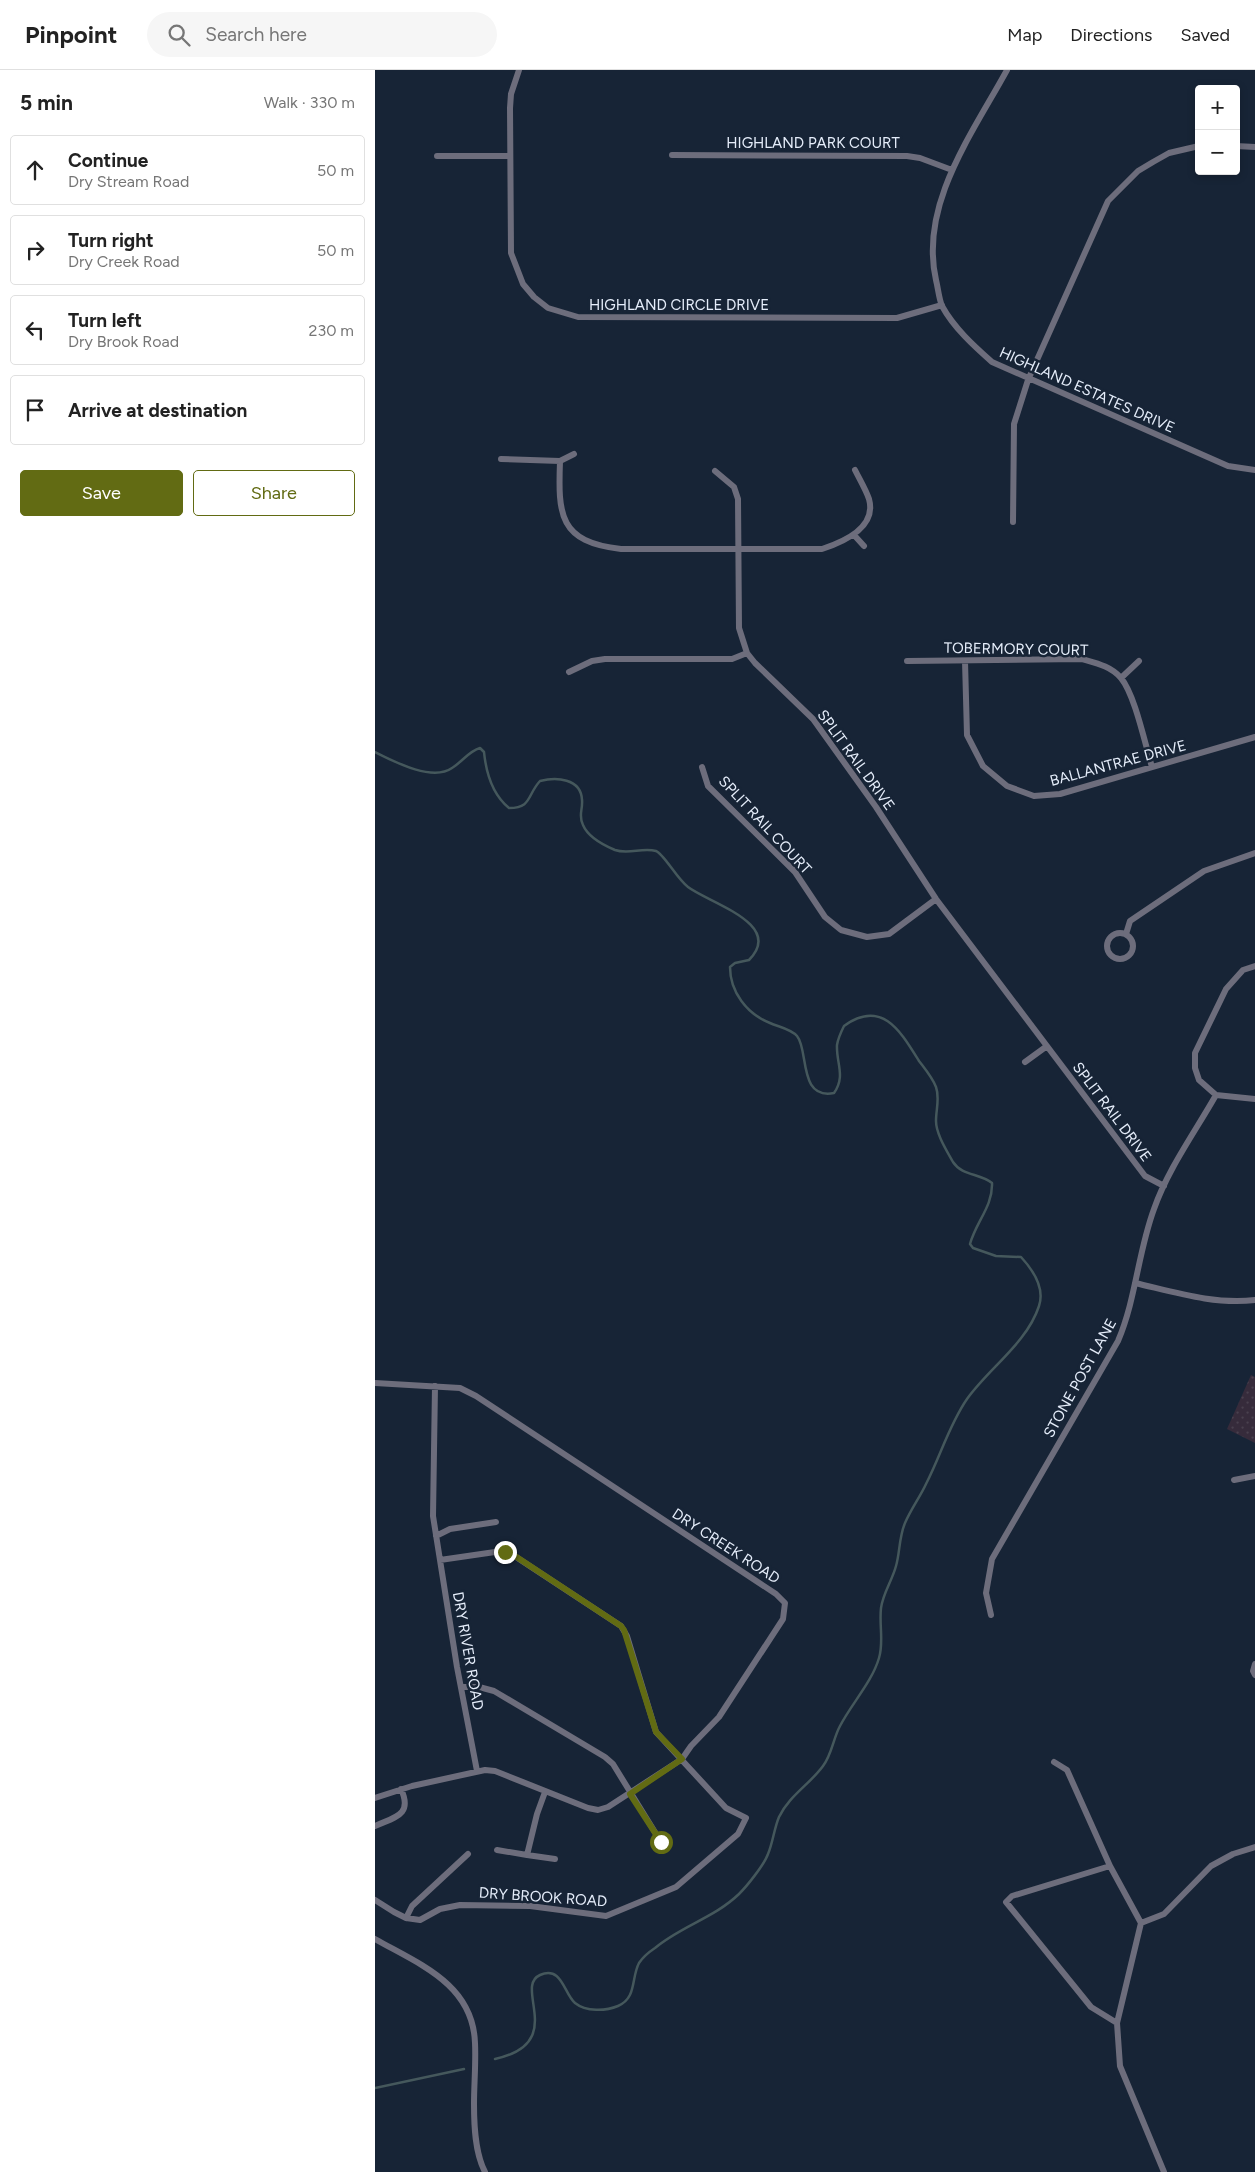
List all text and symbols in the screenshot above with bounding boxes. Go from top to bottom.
search box [147,12,497,57]
text: Pinpoint [25,20,117,49]
icon: search [165,21,193,49]
text: Search here [205,23,307,46]
text: Map [1007,24,1042,46]
text: Directions [1070,24,1152,46]
text: Saved [1180,24,1230,46]
map controls [1195,85,1240,175]
button: + [1195,85,1240,130]
text: 5 min [20,90,73,115]
text: Walk · 330 m [264,93,355,112]
button: − [1195,130,1240,175]
street label: HIGHLAND PARK COURT [726,134,900,152]
text: Continue [68,149,148,172]
icon: ahead [21,156,49,184]
text: 50 m [317,161,354,180]
text: Dry Stream Road [68,172,189,191]
text: Turn right [68,229,154,252]
icon: right [21,236,49,264]
text: 50 m [317,241,354,260]
text: Dry Creek Road [68,252,180,271]
street label: HIGHLAND CIRCLE DRIVE [589,296,769,314]
text: Turn left [68,309,142,332]
icon: left [21,316,49,344]
text: 230 m [309,321,354,340]
text: Dry Brook Road [68,332,179,351]
street label: HIGHLAND ESTATES DRIVE [997,343,1177,437]
icon: arrive [21,396,49,424]
text: Arrive at destination [68,399,247,422]
button: Save [20,470,183,516]
button: Share [193,470,355,516]
street label: TOBERMORY COURT [944,639,1089,659]
street label: SPLIT RAIL DRIVE [813,706,899,814]
street label: BALLANTRAE DRIVE [1048,736,1188,790]
street label: SPLIT RAIL COURT [715,772,816,878]
street label: SPLIT RAIL DRIVE [1069,1059,1155,1165]
street label: STONE POST LANE [1040,1315,1120,1441]
street label: DRY CREEK ROAD [669,1504,783,1588]
route end [494,1541,517,1564]
street label: DRY RIVER ROAD [449,1590,487,1712]
route start [650,1831,673,1854]
street label: DRY BROOK ROAD [478,1884,608,1910]

